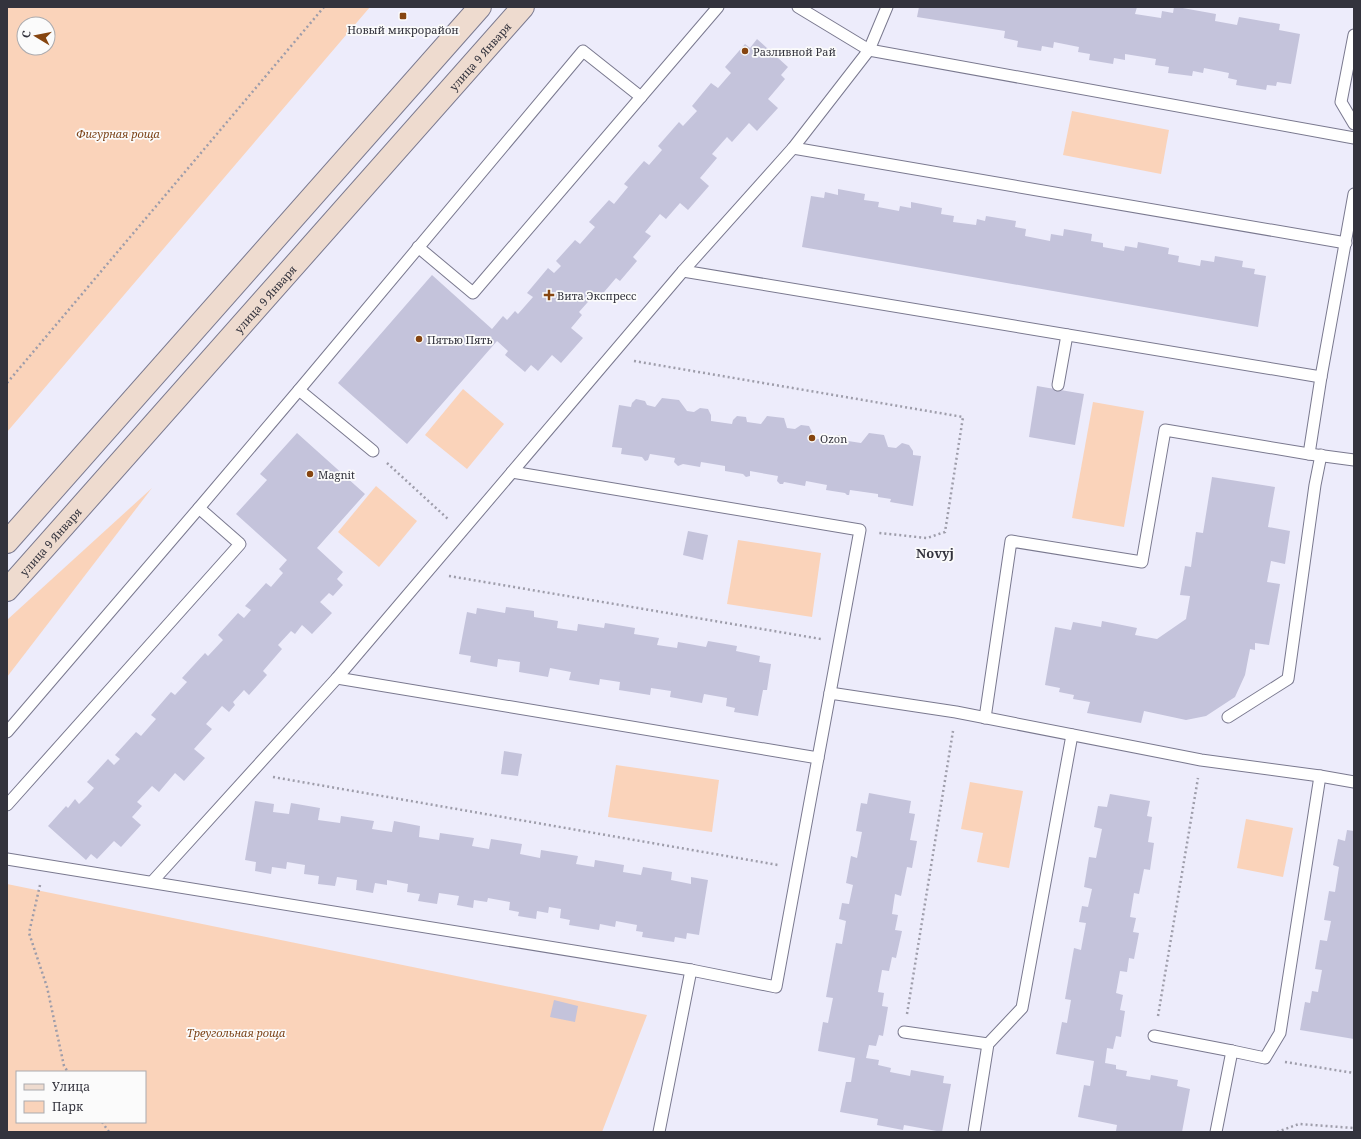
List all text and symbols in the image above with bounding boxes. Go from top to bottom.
marker: Новый микрорайон [398,11,408,21]
north arrow [16,16,56,56]
street label: улица 9 Января [445,19,514,93]
place label: Новый микрорайон [347,22,459,37]
text: С [18,29,34,39]
place label: Разливной Рай [753,44,836,59]
marker: Разливной Рай [740,46,750,56]
park label: Фигурная роща [76,126,161,141]
street label: улица 9 Января [231,261,299,336]
place label: Вита Экспресс [557,288,637,303]
marker: Вита Экспресс [544,290,554,300]
place label: Пятью Пять [427,332,492,347]
marker: Пятью Пять [414,334,424,344]
place label: Ozon [820,431,847,446]
marker: Ozon [807,433,817,443]
place label: Magnit [318,467,355,482]
marker: Magnit [305,469,315,479]
street label: улица 9 Января [16,504,84,579]
district label: Novyj [916,544,954,562]
park label: Треугольная роща [187,1025,286,1040]
legend [16,1071,146,1123]
text: Улица [52,1078,90,1095]
text: Парк [52,1098,84,1115]

